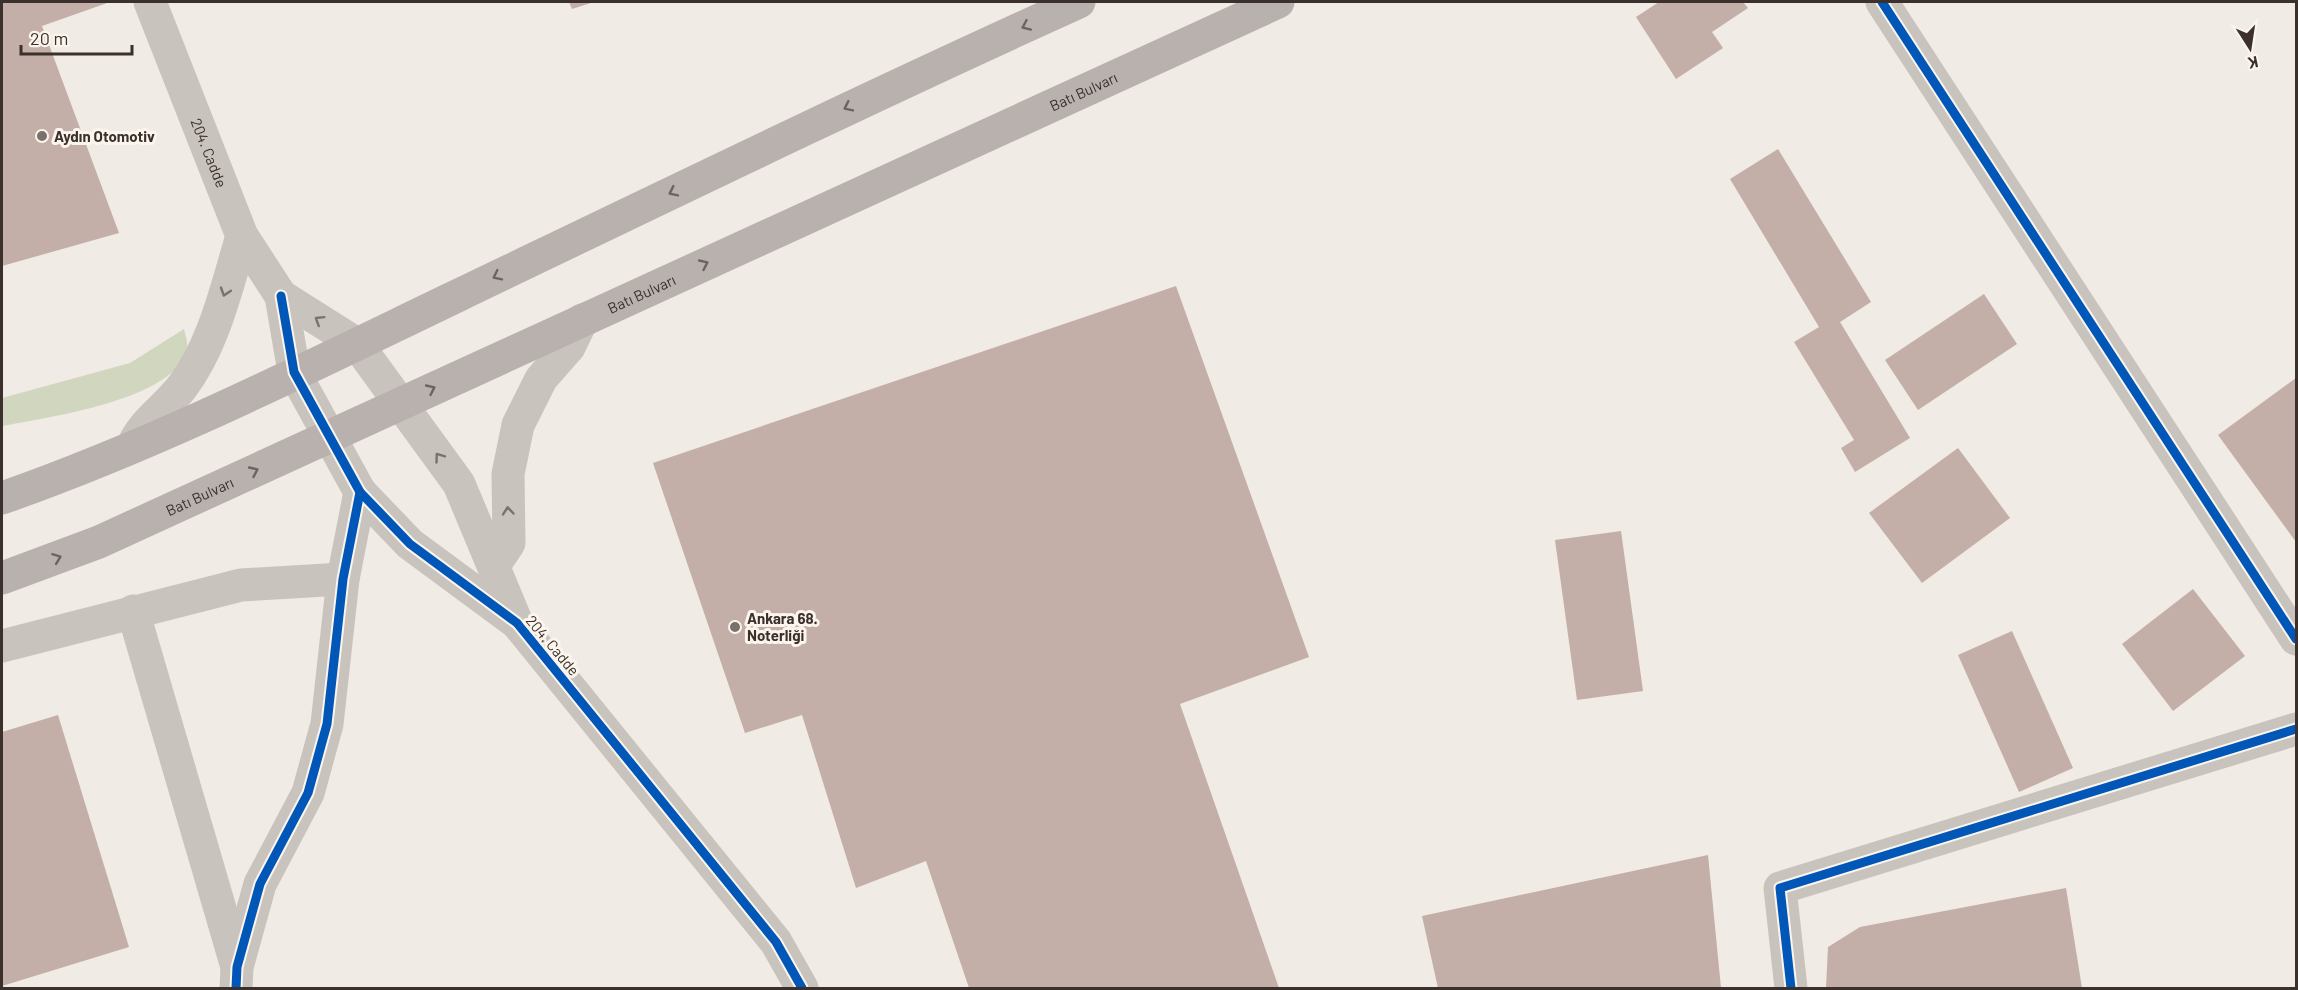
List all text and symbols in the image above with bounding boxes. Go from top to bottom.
scale bar [21,18,132,56]
one-way arrow [1021,18,1032,30]
north arrow [2220,18,2280,78]
text: 20 m [30,27,68,49]
text: K [2246,53,2260,73]
street label: Batı Bulvarı [1046,68,1120,115]
one-way arrow [844,100,855,112]
street label: 204. Cadde [188,115,231,190]
place label: Aydın Otomotiv [54,127,155,145]
marker: Aydın Otomotiv [35,129,49,143]
one-way arrow [668,184,679,196]
one-way arrow [698,260,709,272]
one-way arrow [492,269,503,281]
street label: Batı Bulvarı [605,270,678,317]
one-way arrow [220,286,232,297]
one-way arrow [315,315,325,327]
one-way arrow [425,385,436,397]
one-way arrow [436,453,447,464]
one-way arrow [248,466,259,478]
street label: Batı Bulvarı [163,473,236,519]
one-way arrow [502,506,515,515]
one-way arrow [50,553,61,565]
place label: Ankara 68. Noterliği [747,609,818,644]
street label: 204. Cadde [523,611,583,679]
marker: Ankara 68. Noterliği [728,620,742,634]

